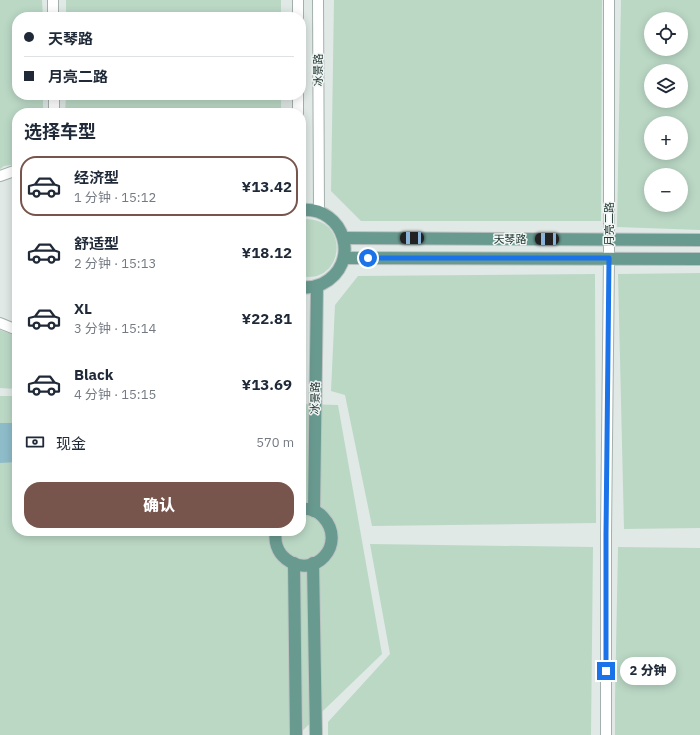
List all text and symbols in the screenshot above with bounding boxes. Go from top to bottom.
map controls [644,12,688,212]
button: locate [644,12,688,56]
text: 天琴路 [48,29,93,48]
street label: 冰景路 [311,54,325,87]
button: layers [644,64,688,108]
text: 月亮二路 [48,67,108,86]
button: + [644,116,688,160]
text: 选择车型 [24,120,96,143]
icon: car [26,168,62,204]
text: 经济型 [74,168,119,187]
button: − [644,168,688,212]
text: ¥13.42 [242,177,292,196]
text: 1 分钟 · 15:12 [74,189,156,206]
street label: 月亮二路 [602,202,616,246]
car [400,232,424,244]
street label: 天琴路 [494,232,527,246]
car [535,233,559,245]
icon: car [26,234,62,270]
text: 舒适型 [74,234,119,253]
text: ¥18.12 [242,243,292,262]
route start [359,249,377,267]
text: 2 分钟 · 15:13 [74,255,156,272]
text: XL [74,299,92,318]
icon: car [26,300,62,336]
text: ¥22.81 [242,309,292,328]
text: 3 分钟 · 15:14 [74,320,156,337]
text: Black [74,365,114,384]
icon: car [26,366,62,402]
text: ¥13.69 [242,375,292,394]
street label: 冰景路 [308,381,322,415]
text: 4 分钟 · 15:15 [74,386,156,403]
icon: cash [24,431,46,453]
text: 现金 [56,434,86,453]
text: 570 m [256,434,294,451]
button: 确认 [24,482,294,528]
callout: 2 分钟 [620,657,676,685]
route end [597,662,615,680]
text: 2 分钟 [630,662,666,679]

